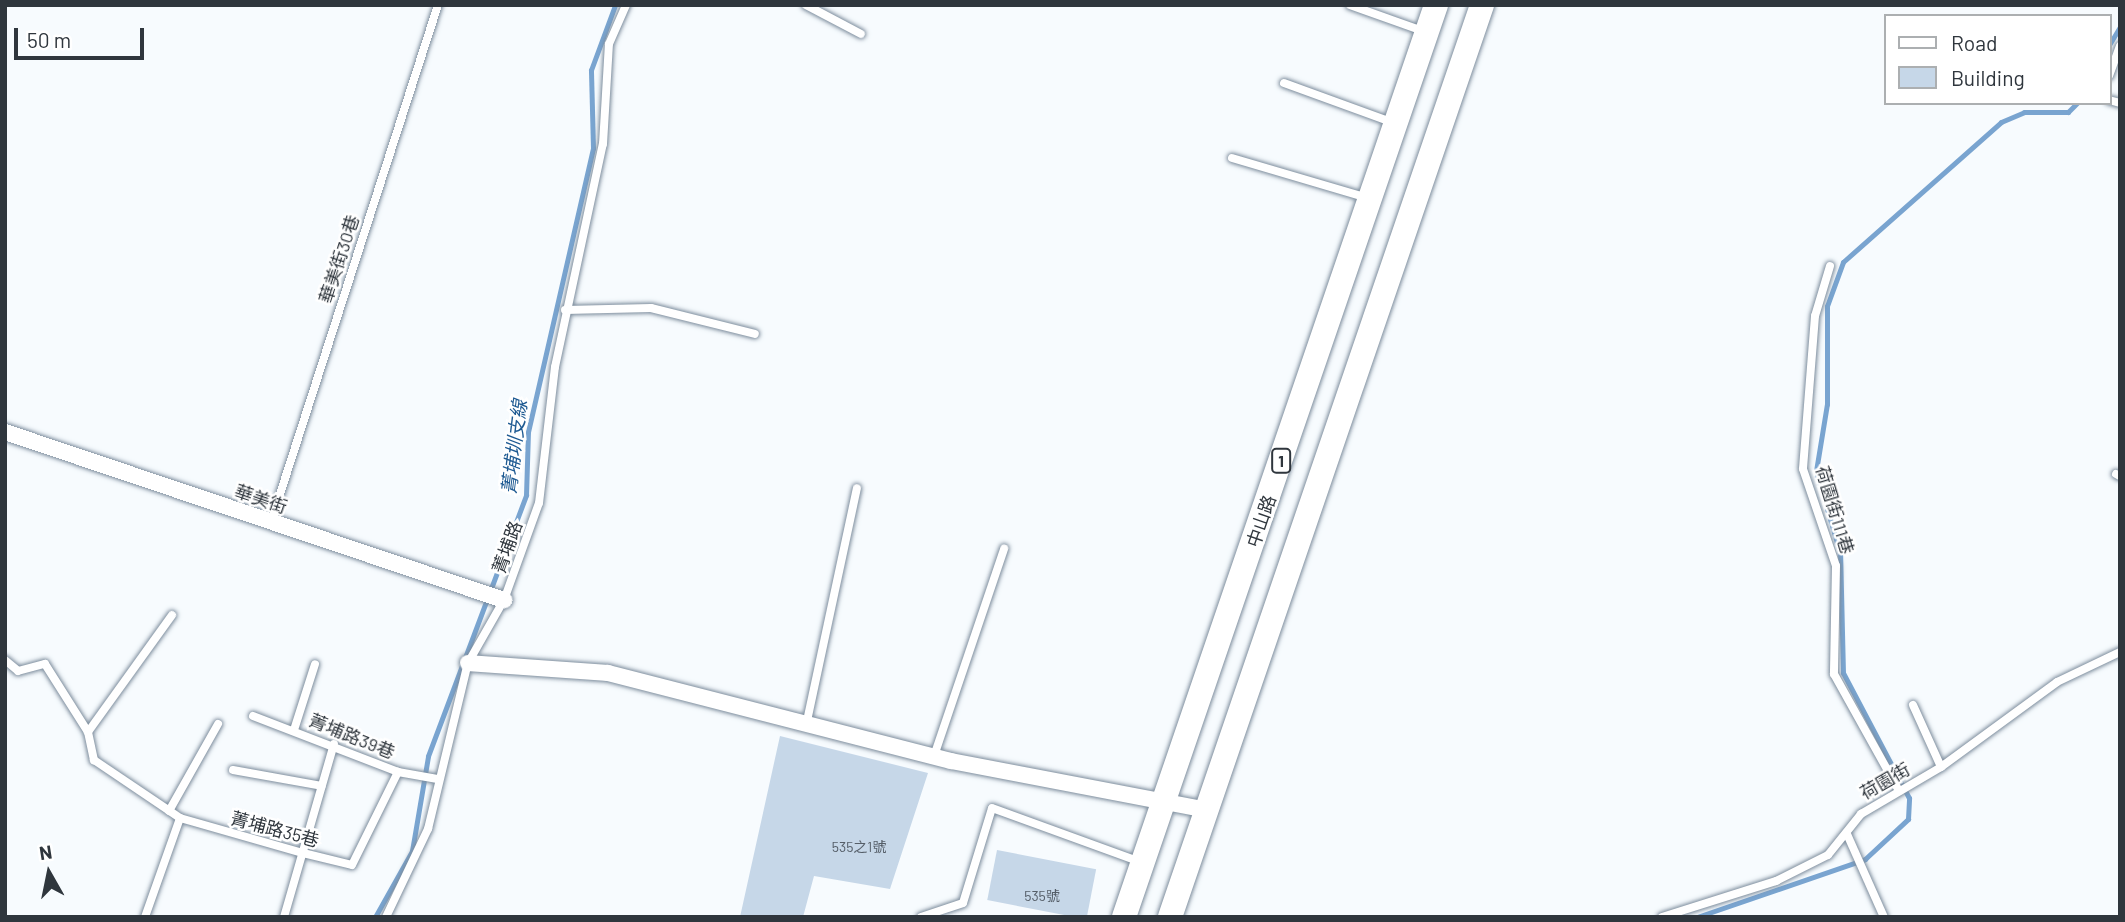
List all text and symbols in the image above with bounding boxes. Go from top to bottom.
scale bar [18,14,147,58]
legend [1884,14,2111,105]
text: 50 m [27,27,71,52]
text: Road [1951,30,1997,55]
text: Building [1951,65,2025,90]
street label: 華美街30巷 [315,212,363,306]
water label: 菁埔圳支線 [497,398,531,496]
road number: 1 [1270,448,1292,474]
street label: 荷園街111巷 [1811,463,1859,557]
street label: 華美街 [232,480,290,518]
street label: 中山路 [1242,492,1280,550]
street label: 菁埔路 [488,518,526,576]
street label: 菁埔路39巷 [306,709,398,763]
street label: 荷園街 [1856,758,1914,804]
street label: 菁埔路35巷 [228,807,322,851]
north arrow [14,838,84,908]
text: N [38,839,54,864]
house number: 535之1號 [832,839,886,855]
house number: 535號 [1024,888,1060,904]

